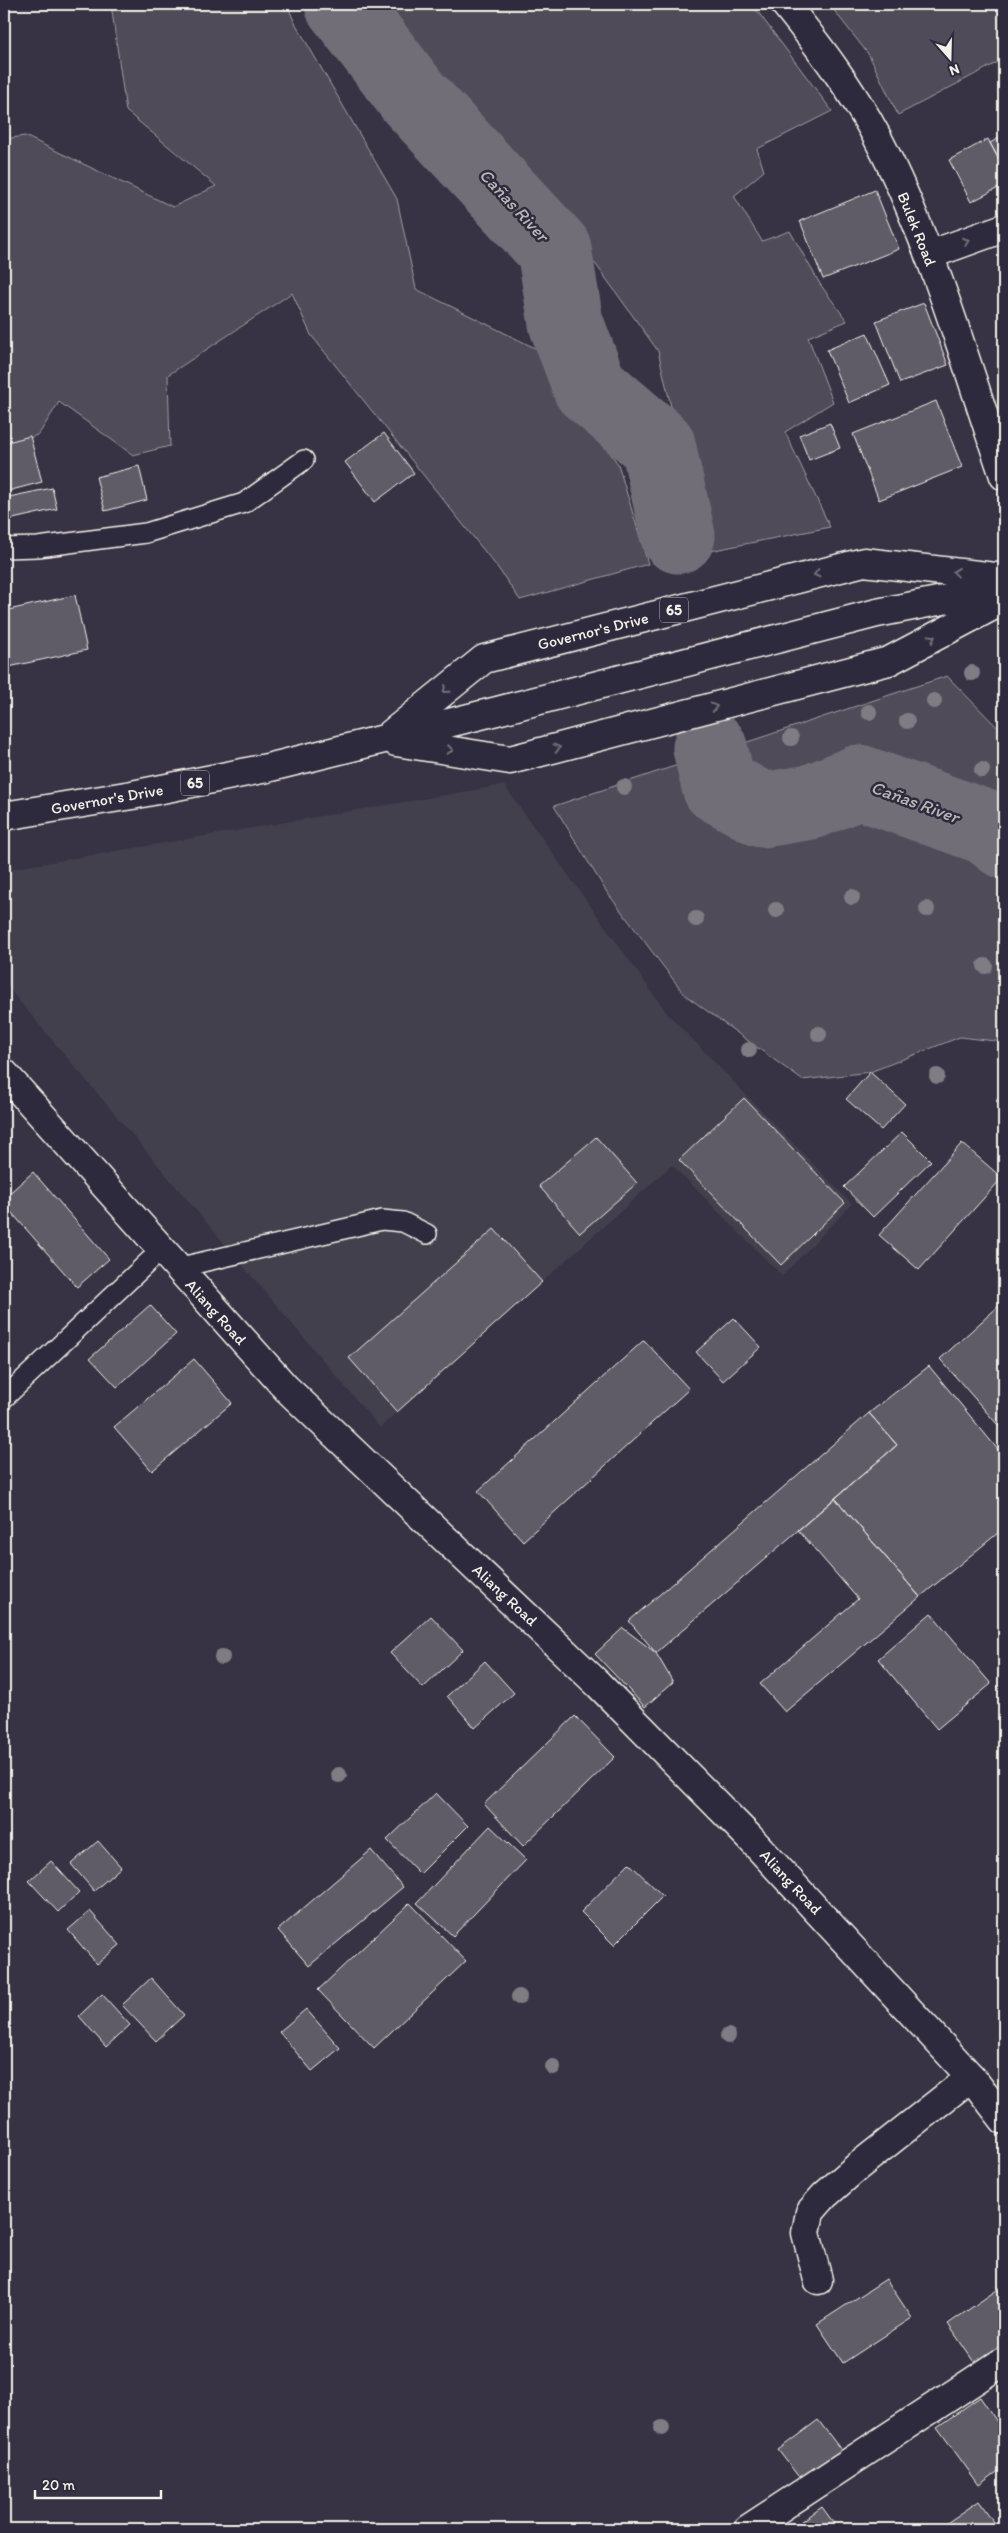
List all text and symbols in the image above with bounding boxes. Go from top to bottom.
north arrow [926,32,976,82]
text: N [947,60,962,79]
water label: Cañas River [475,164,555,247]
street label: Bulek Road [894,189,941,269]
one-way arrow [962,237,970,247]
one-way arrow [952,567,960,578]
one-way arrow [813,568,821,578]
road number: 65 [660,598,688,622]
street label: Governor's Drive [536,608,650,654]
one-way arrow [927,634,936,644]
one-way arrow [443,684,452,692]
one-way arrow [709,702,718,713]
one-way arrow [552,743,561,754]
one-way arrow [445,745,454,755]
road number: 65 [181,770,209,796]
water label: Cañas River [868,776,964,829]
street label: Governor's Drive [49,780,165,818]
street label: Aliang Road [181,1275,251,1349]
street label: Aliang Road [469,1560,542,1630]
street label: Aliang Road [756,1846,826,1919]
scale bar [35,2468,161,2500]
text: 20 m [42,2476,76,2494]

